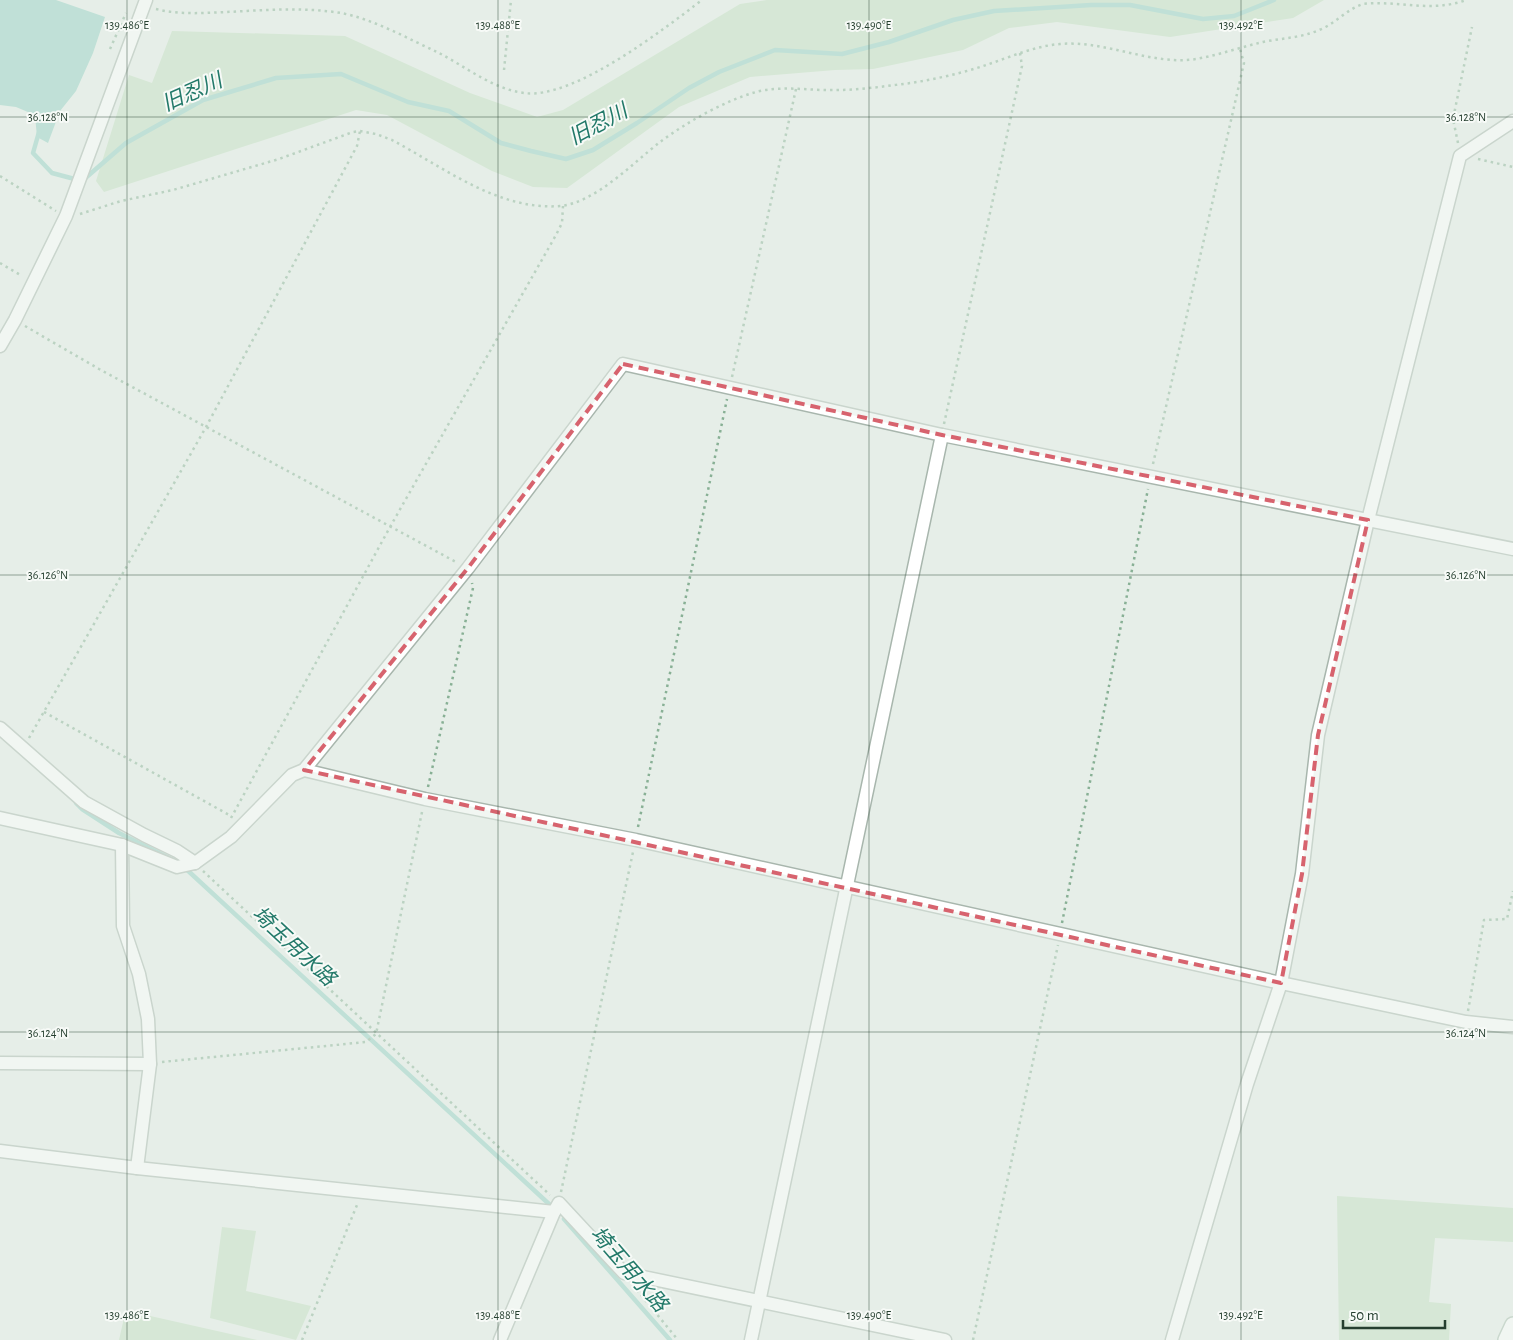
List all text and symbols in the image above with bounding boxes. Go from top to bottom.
text: 139.486°E [105,19,149,31]
text: 139.488°E [476,19,520,31]
text: 139.490°E [847,19,891,31]
text: 139.492°E [1219,19,1263,31]
water label: 旧忍川 [159,69,227,115]
water label: 旧忍川 [565,99,633,149]
text: 36.128°N [28,111,68,123]
text: 36.128°N [1446,111,1486,123]
text: 36.126°N [28,569,68,581]
text: 36.126°N [1446,569,1486,581]
water label: 埼玉用水路 [248,902,341,991]
text: 36.124°N [28,1027,68,1039]
text: 36.124°N [1446,1027,1486,1039]
water label: 埼玉用水路 [586,1222,673,1317]
scale bar [1343,1298,1446,1330]
text: 50 m [1350,1308,1379,1323]
text: 139.486°E [105,1309,149,1321]
text: 139.488°E [476,1309,520,1321]
text: 139.490°E [847,1309,891,1321]
text: 139.492°E [1219,1309,1263,1321]

